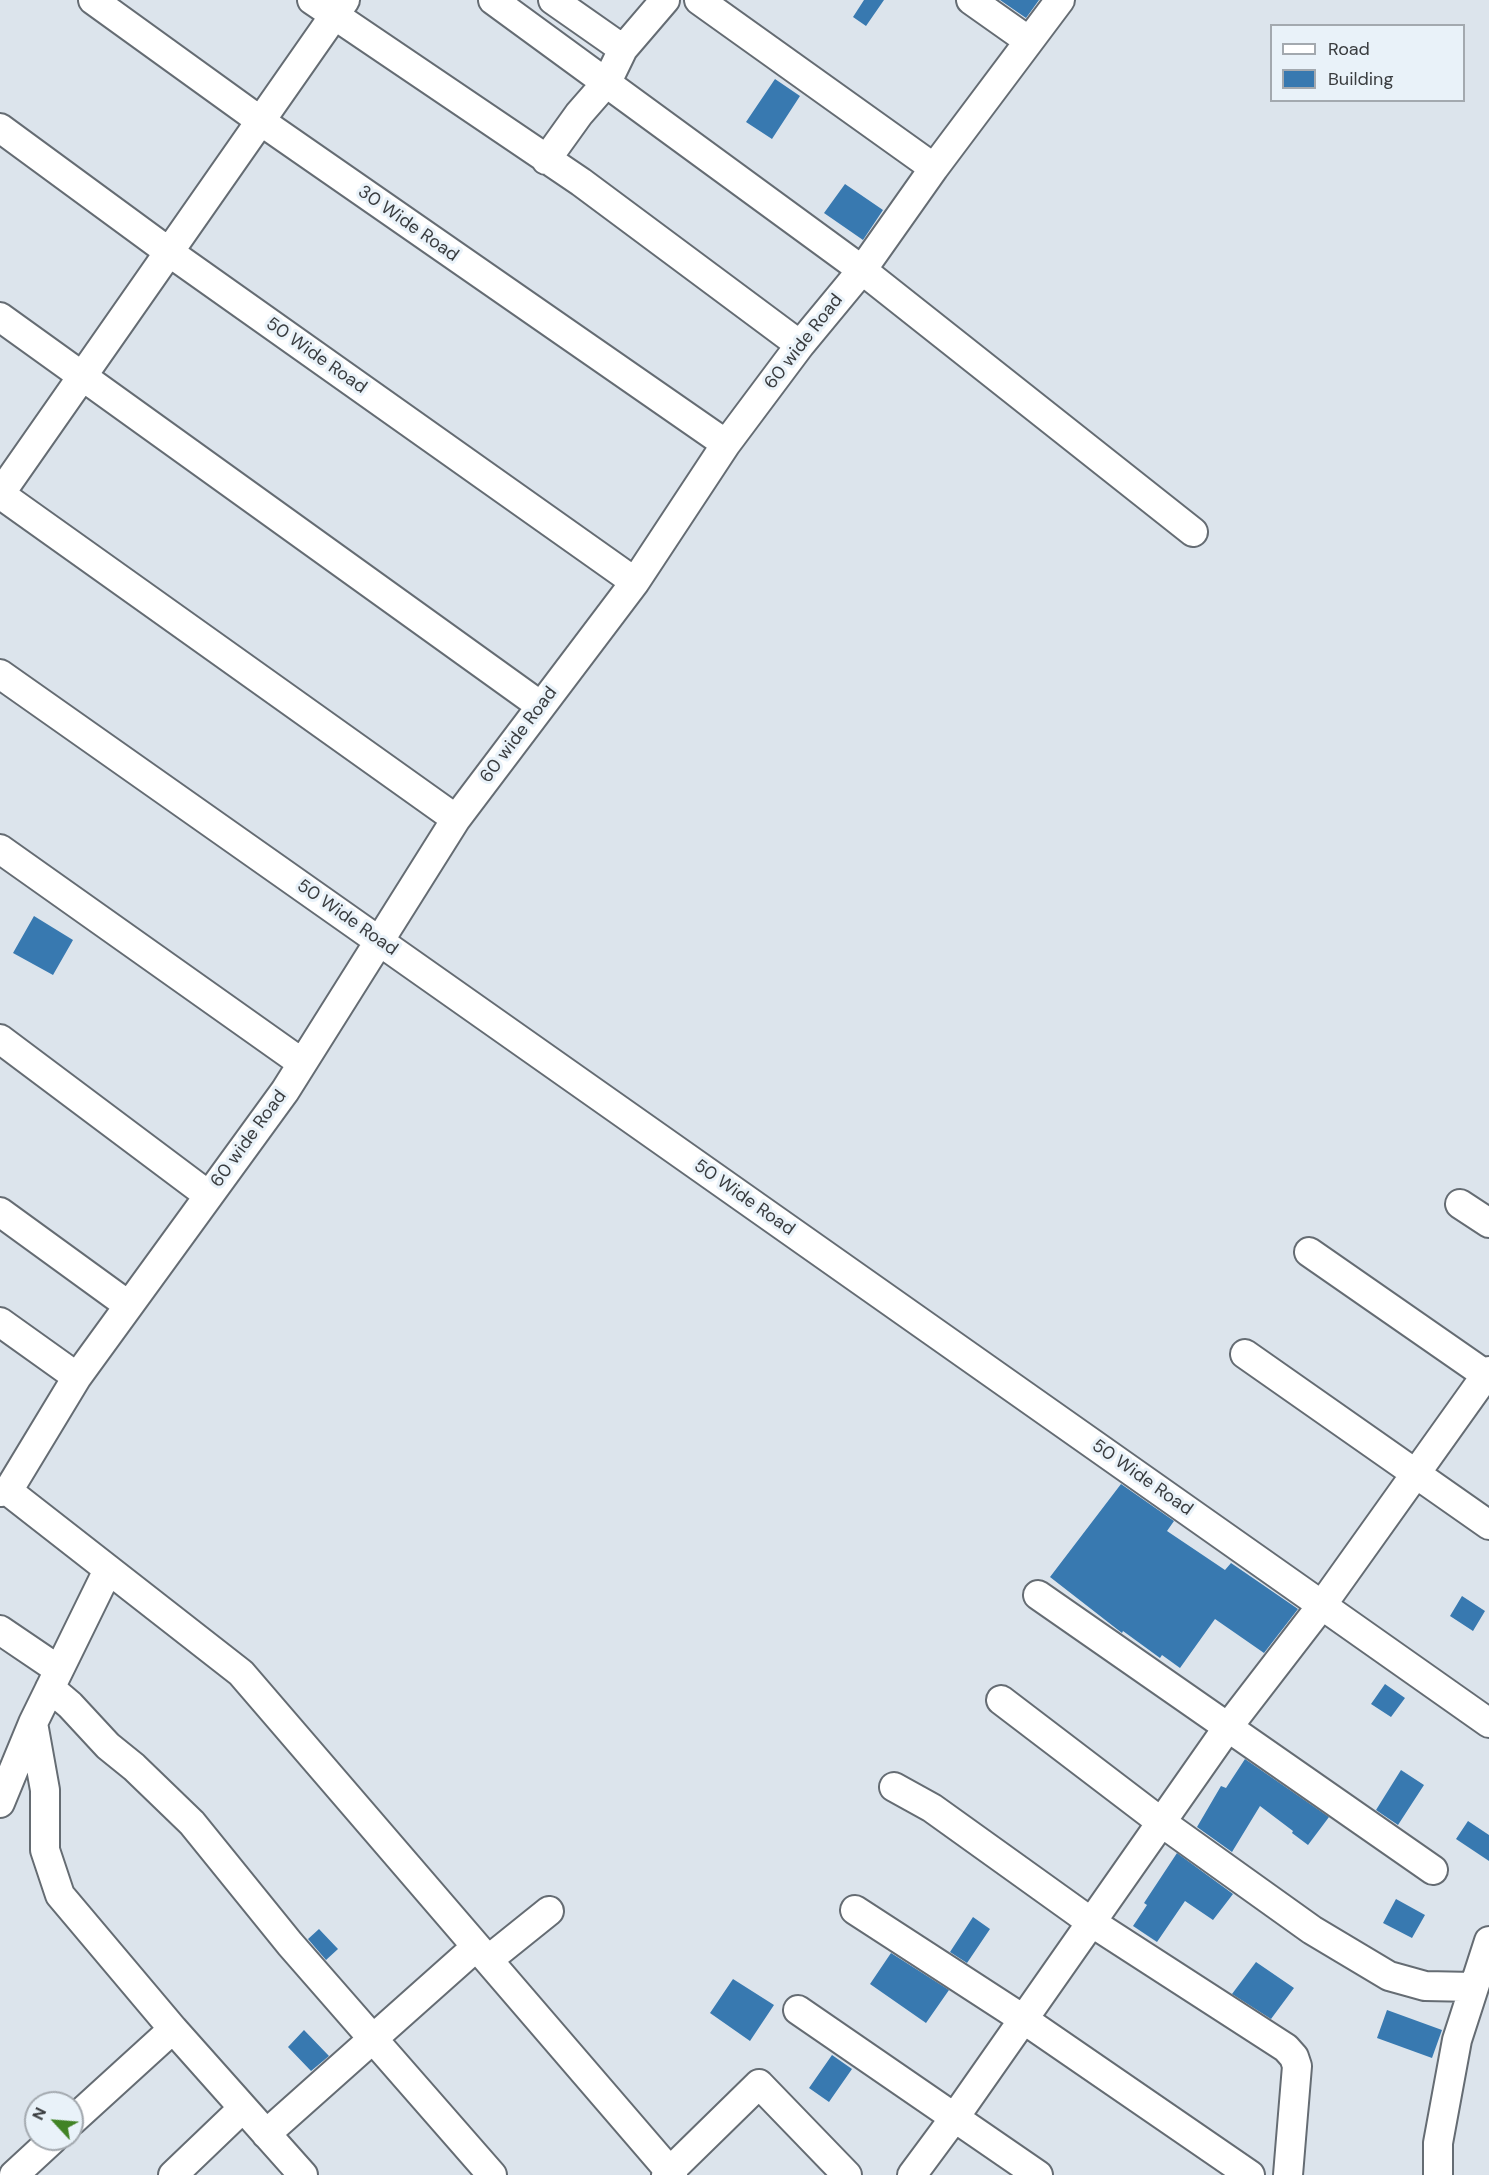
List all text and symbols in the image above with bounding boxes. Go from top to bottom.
legend [1270,24,1465,102]
text: Road [1328,37,1370,61]
text: Building [1328,67,1393,91]
street label: 30 Wide Road [354,181,462,267]
street label: 60 wide Road [760,290,848,394]
street label: 50 Wide Road [261,313,371,399]
street label: 60 wide Road [476,683,562,787]
street label: 50 Wide Road [292,875,402,961]
street label: 60 wide Road [207,1086,291,1192]
street label: 50 Wide Road [689,1155,799,1241]
street label: 50 Wide Road [1087,1435,1197,1521]
north arrow [24,2091,84,2151]
text: N [27,2104,51,2124]

